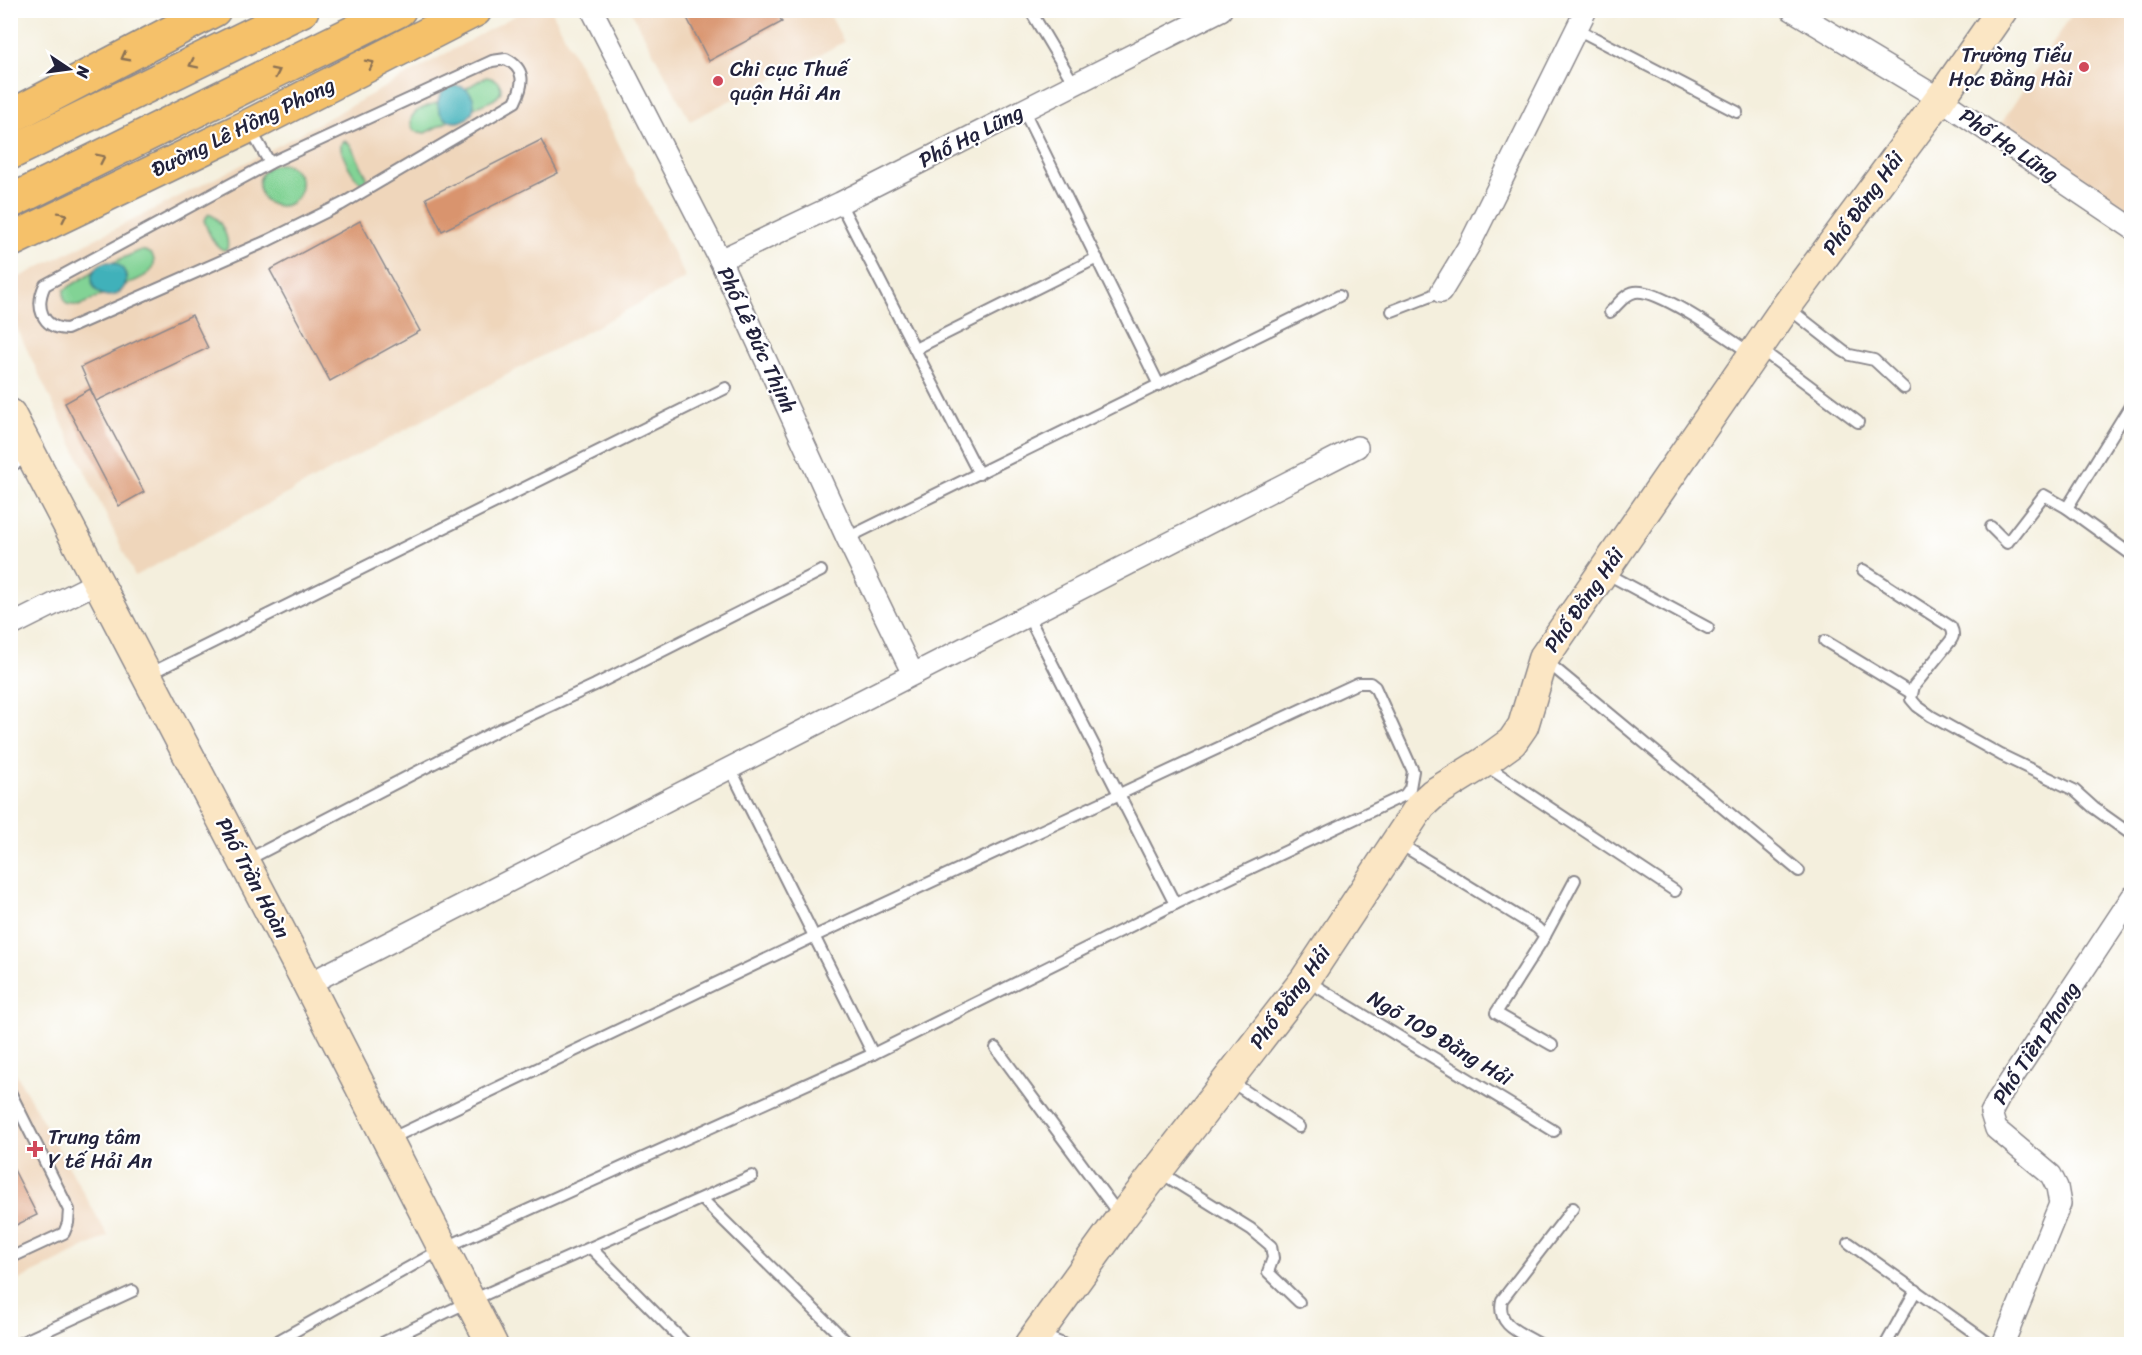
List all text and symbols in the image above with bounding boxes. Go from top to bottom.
place label: Trường Tiểu Học Đằng Hài [1949,36,2073,98]
north arrow [39,39,99,99]
one-way arrow [121,50,132,61]
place label: Chi cục Thuế quận Hải An [730,50,851,112]
one-way arrow [189,57,200,69]
one-way arrow [363,60,374,71]
marker: Trường Tiểu Học Đằng Hài [2077,60,2091,74]
text: N [68,63,99,82]
street label: Đường Lê Hồng Phong [145,66,342,188]
one-way arrow [269,67,280,79]
marker: Chi cục Thuế quận Hải An [711,74,725,88]
street label: Phố Hạ Lũng [912,93,1031,179]
street label: Phố Hạ Lũng [1951,97,2067,193]
street label: Phố Đằng Hải [1812,142,1915,263]
one-way arrow [94,153,105,165]
one-way arrow [57,212,68,224]
street label: Phố Lê Đức Thịnh [706,260,808,420]
street label: Phố Đằng Hải [1534,538,1635,661]
street label: Phố Trần Hoàn [205,810,301,946]
street label: Phố Đằng Hải [1239,936,1342,1057]
street label: Phố Tiền Phong [1982,973,2091,1113]
street label: Ngõ 109 Đằng Hải [1360,980,1521,1097]
place label: Trung tâm Y tế Hải An [48,1118,152,1180]
marker: Trung tâm Y tế Hải An [26,1140,44,1158]

